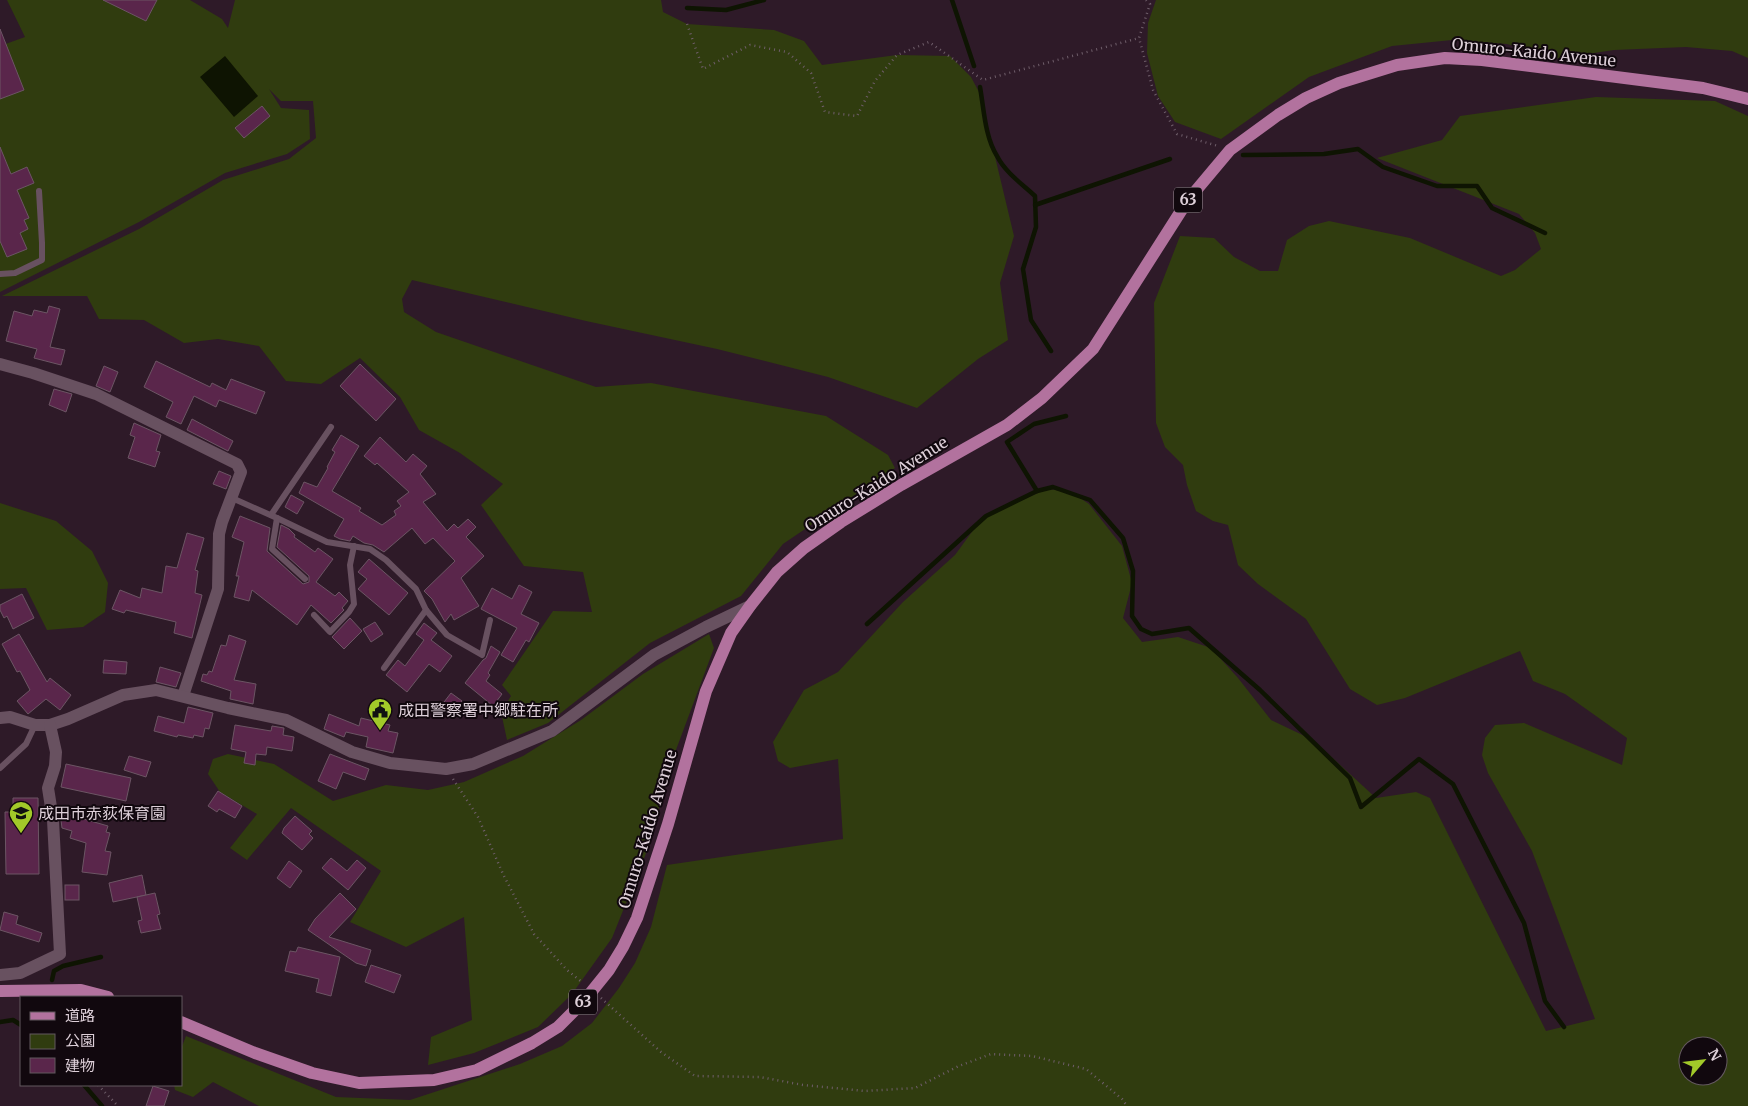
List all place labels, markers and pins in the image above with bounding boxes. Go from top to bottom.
public building icon: 成田警察署中郷駐在所 [367,697,393,731]
place label: 成田警察署中郷駐在所 [398,700,558,720]
school or university icon: 成田市赤荻保育園 [8,800,34,834]
place label: 成田市赤荻保育園 [38,803,166,823]

